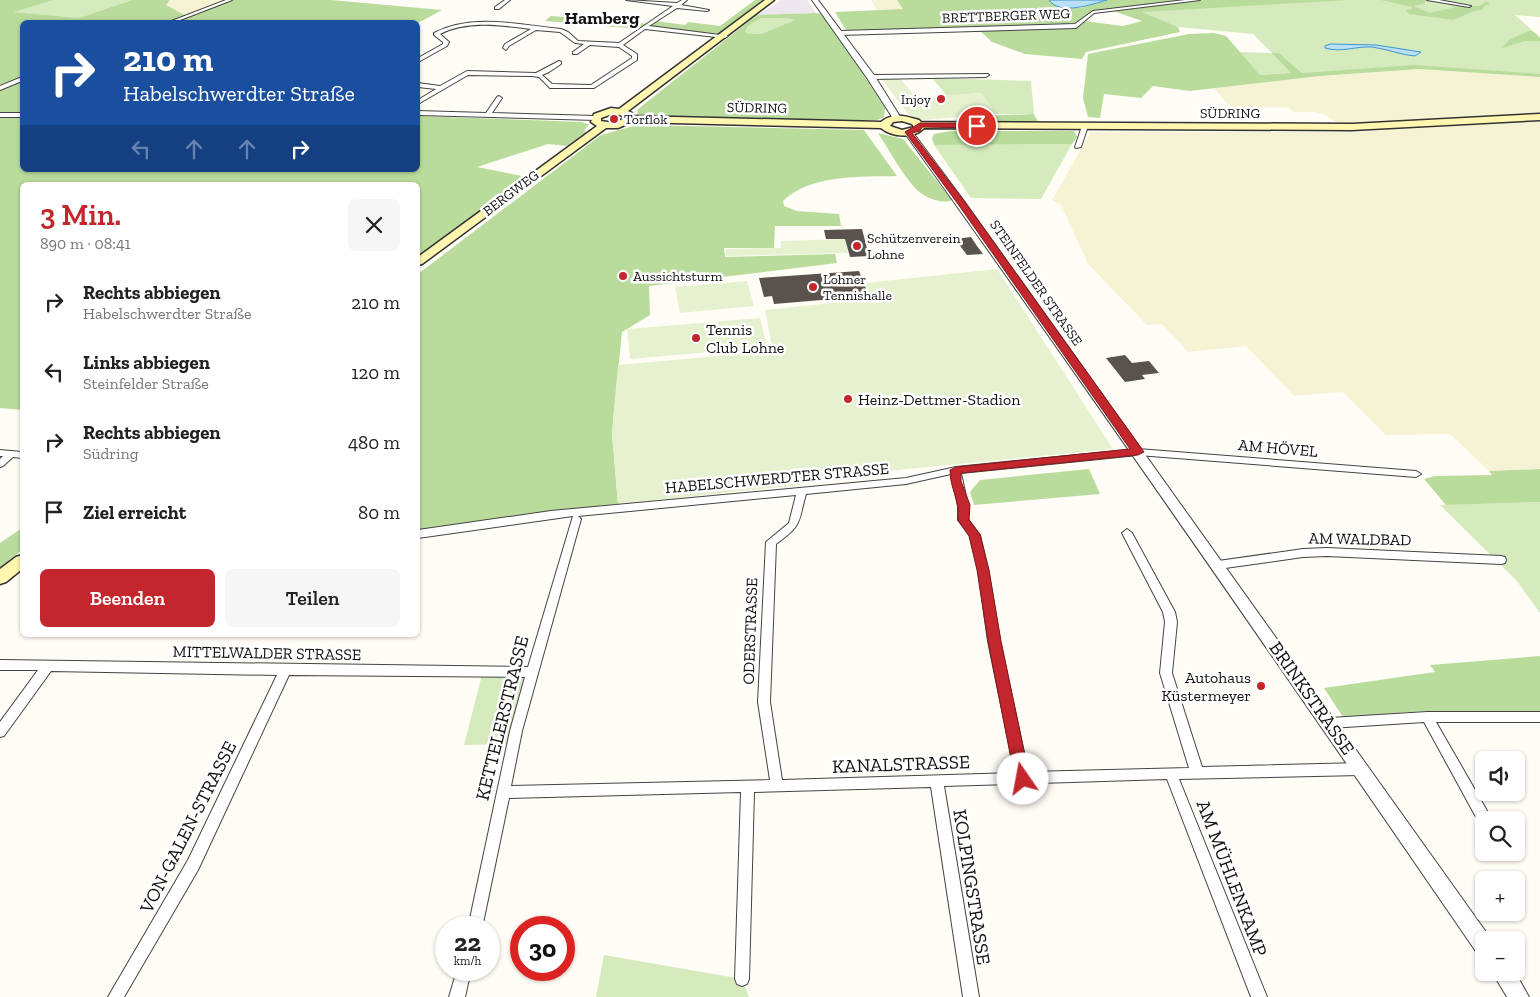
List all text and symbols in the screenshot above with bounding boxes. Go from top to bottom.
street label: BRETTBERGER WEG [942,5,1071,27]
district label: Hamberg [564,7,640,29]
text: 210 m [123,38,213,80]
icon: right [40,40,105,105]
text: Habelschwerdter Straße [123,80,355,107]
place label: Injoy [901,91,932,108]
marker: Injoy [935,93,947,105]
street label: SÜDRING [727,99,788,117]
pin [956,105,998,147]
street label: SÜDRING [1200,105,1260,122]
place label: Torflok [624,111,668,128]
icon: arrive [963,112,991,140]
marker: Torflok [608,113,620,125]
icon: left [127,135,155,163]
icon: ahead [180,135,208,163]
icon: ahead [233,135,261,163]
icon: right [286,135,314,163]
street label: BERGWEG [480,166,543,220]
text: 3 Min. [40,197,121,233]
button: close [348,199,400,251]
street label: STEINFELDER STRASSE [986,217,1086,349]
place label: Schützenverein Lohne [867,230,960,263]
text: 890 m · 08:41 [40,234,131,253]
marker: Schützenverein Lohne [851,240,863,252]
place label: Aussichtsturm [633,268,723,285]
marker: Aussichtsturm [617,270,629,282]
place label: Lohner Tennishalle [823,271,893,304]
text: Rechts abbiegen [83,281,221,304]
marker: Lohner Tennishalle [807,281,819,293]
icon: right [40,288,68,316]
text: 210 m [351,291,400,314]
text: Habelschwerdter Straße [83,304,252,323]
place label: Tennis Club Lohne [706,320,784,357]
marker: Tennis Club Lohne [690,332,702,344]
text: Links abbiegen [83,351,210,374]
icon: left [40,358,68,386]
text: 120 m [351,361,400,384]
text: Steinfelder Straße [83,374,209,393]
place label: Heinz-Dettmer-Stadion [858,390,1021,409]
marker: Heinz-Dettmer-Stadion [842,393,854,405]
text: Rechts abbiegen [83,421,221,444]
icon: right [40,428,68,456]
text: 480 m [348,431,400,454]
street label: AM HÖVEL [1237,435,1319,461]
text: Südring [83,444,138,463]
street label: HABELSCHWERDTER STRASSE [664,459,890,497]
icon: arrive [40,498,68,526]
text: Ziel erreicht [83,501,186,524]
text: 80 m [358,501,400,524]
street label: AM WALDBAD [1308,529,1412,549]
button: Beenden [40,569,215,627]
button: Teilen [225,569,400,627]
street label: ODERSTRASSE [739,577,761,685]
street label: KETTELERSTRASSE [470,633,534,803]
street label: BRINKSTRASSE [1264,637,1360,759]
street label: MITTELWALDER STRASSE [172,642,362,664]
place label: Autohaus Küstermeyer [1161,668,1251,705]
marker: Autohaus Küstermeyer [1255,680,1267,692]
street label: VON-GALEN-STRASSE [134,737,241,918]
street label: KANALSTRASSE [832,750,970,778]
map controls [1475,751,1525,981]
button: sound [1475,751,1525,801]
position arrow [996,752,1048,804]
street label: AM MÜHLENKAMP [1192,796,1272,960]
street label: KOLPINGSTRASSE [948,808,996,966]
button: search [1475,811,1525,861]
button: + [1475,871,1525,921]
speed limit sign: 30 [510,916,575,981]
text: 22 [454,927,481,957]
button: − [1475,931,1525,981]
text: km/h [454,954,481,968]

